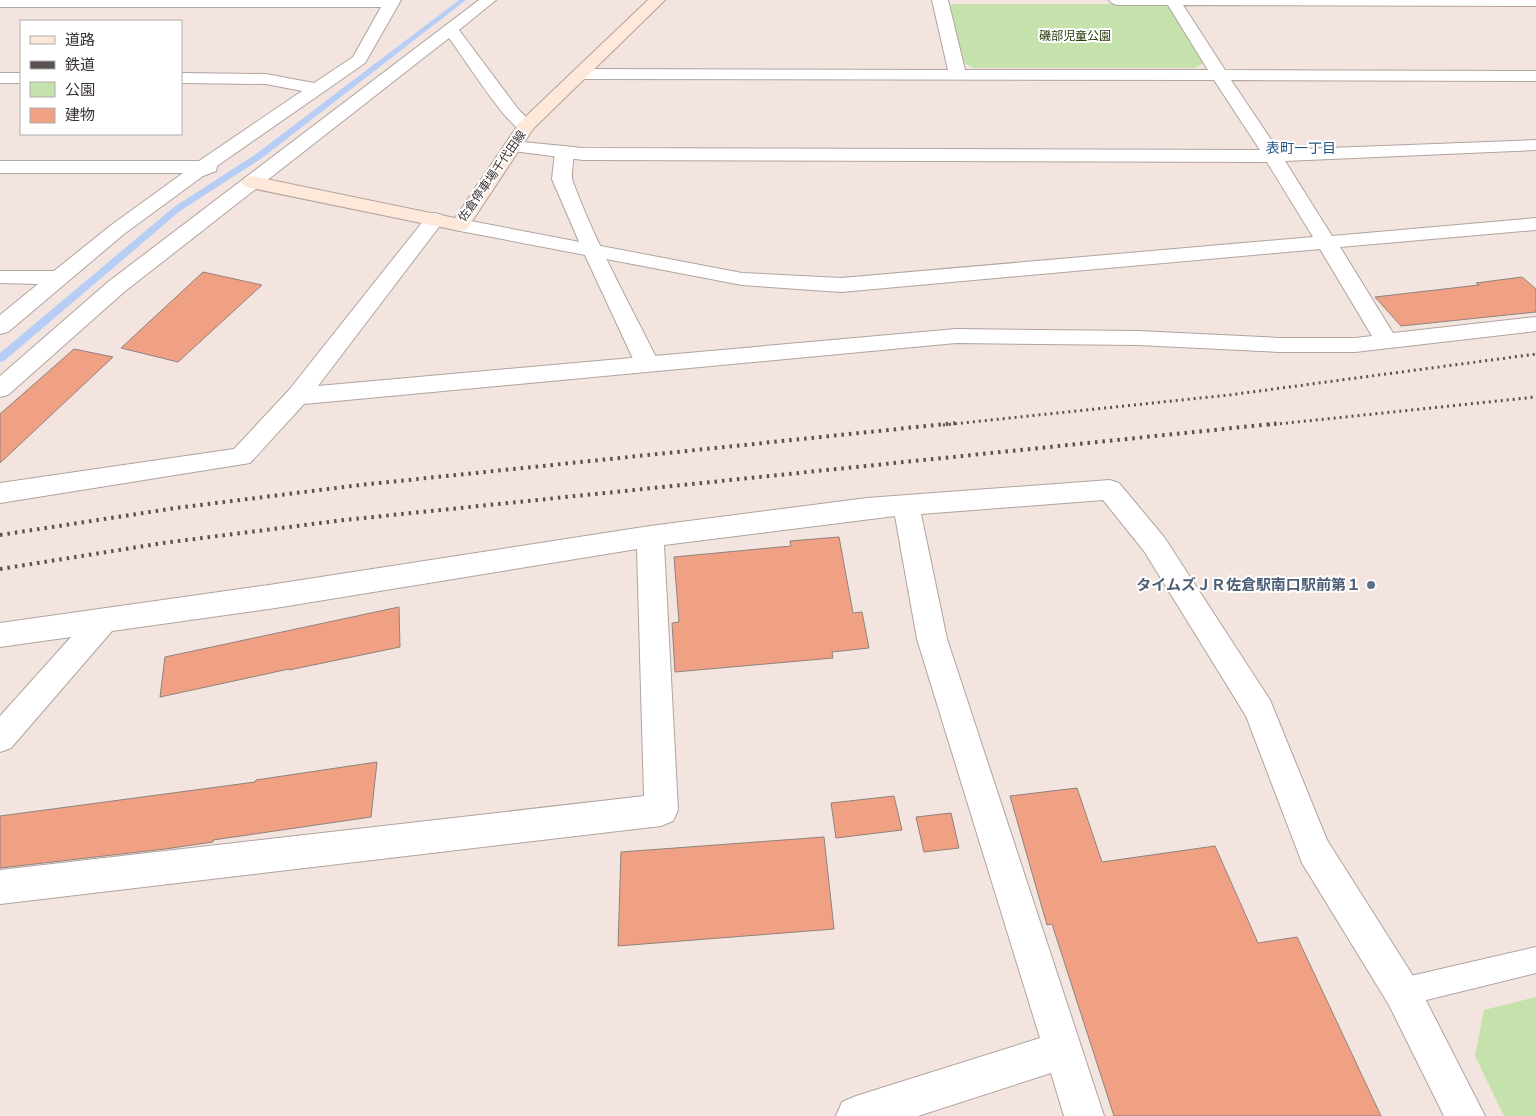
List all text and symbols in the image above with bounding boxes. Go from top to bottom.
legend [20,20,182,135]
park label: 磯部児童公園 [1039,29,1111,43]
text: 道路 [65,31,95,49]
text: 鉄道 [65,56,95,74]
text: 公園 [65,81,95,99]
text: 建物 [65,106,95,124]
street label: 佐倉停車場千代田線 [455,128,529,224]
district label: 表町一丁目 [1266,140,1336,157]
place label: タイムズＪＲ佐倉駅南口駅前第１ [1136,576,1361,594]
marker: タイムズＪＲ佐倉駅南口駅前第１ [1365,579,1377,591]

